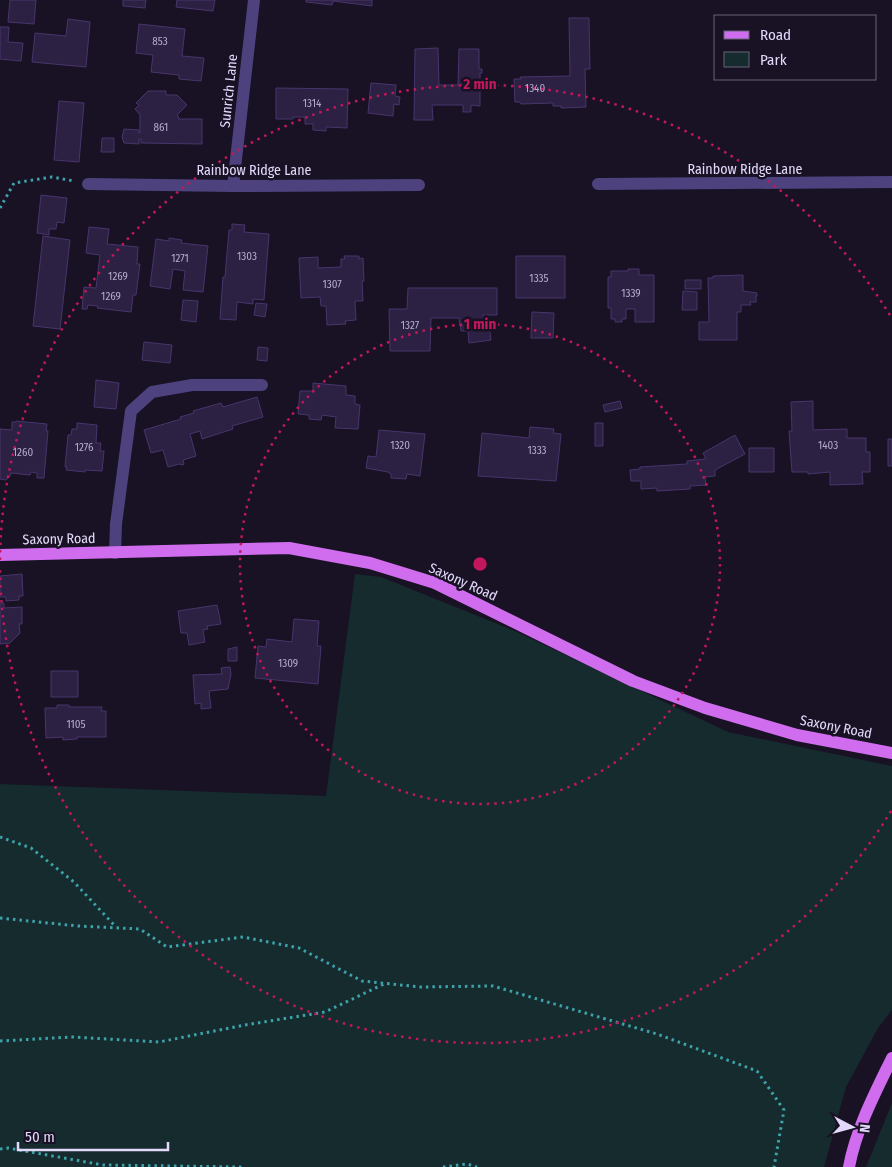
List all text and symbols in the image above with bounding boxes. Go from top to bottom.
legend [714,15,877,80]
text: Road [760,26,791,44]
house number: 853 [152,35,168,48]
text: Park [760,51,787,69]
street label: Sunrich Lane [217,53,241,129]
text: 2 min [462,75,497,93]
house number: 1340 [525,82,545,95]
house number: 1314 [303,97,322,110]
house number: 861 [154,121,168,134]
street label: Rainbow Ridge Lane [687,161,803,178]
street label: Rainbow Ridge Lane [196,162,312,179]
house number: 1303 [237,250,257,263]
house number: 1271 [171,252,189,265]
house number: 1269 [108,270,128,283]
house number: 1335 [529,272,549,285]
house number: 1307 [322,278,342,291]
house number: 1339 [621,287,641,300]
house number: 1269 [101,290,121,303]
text: 1 min [464,315,496,333]
house number: 1327 [401,319,420,332]
house number: 1320 [390,439,410,452]
house number: 1403 [818,439,838,452]
house number: 1276 [75,441,94,454]
house number: 1333 [527,444,547,457]
house number: 1260 [13,446,33,459]
street label: Saxony Road [22,530,96,548]
centre of rings [471,555,489,573]
street label: Saxony Road [426,559,500,605]
house number: 1309 [278,657,298,670]
street label: Saxony Road [799,712,873,742]
house number: 1105 [66,718,86,731]
north arrow [827,1102,877,1152]
scale bar [18,1120,168,1152]
text: N [856,1123,873,1133]
text: 50 m [25,1128,55,1146]

